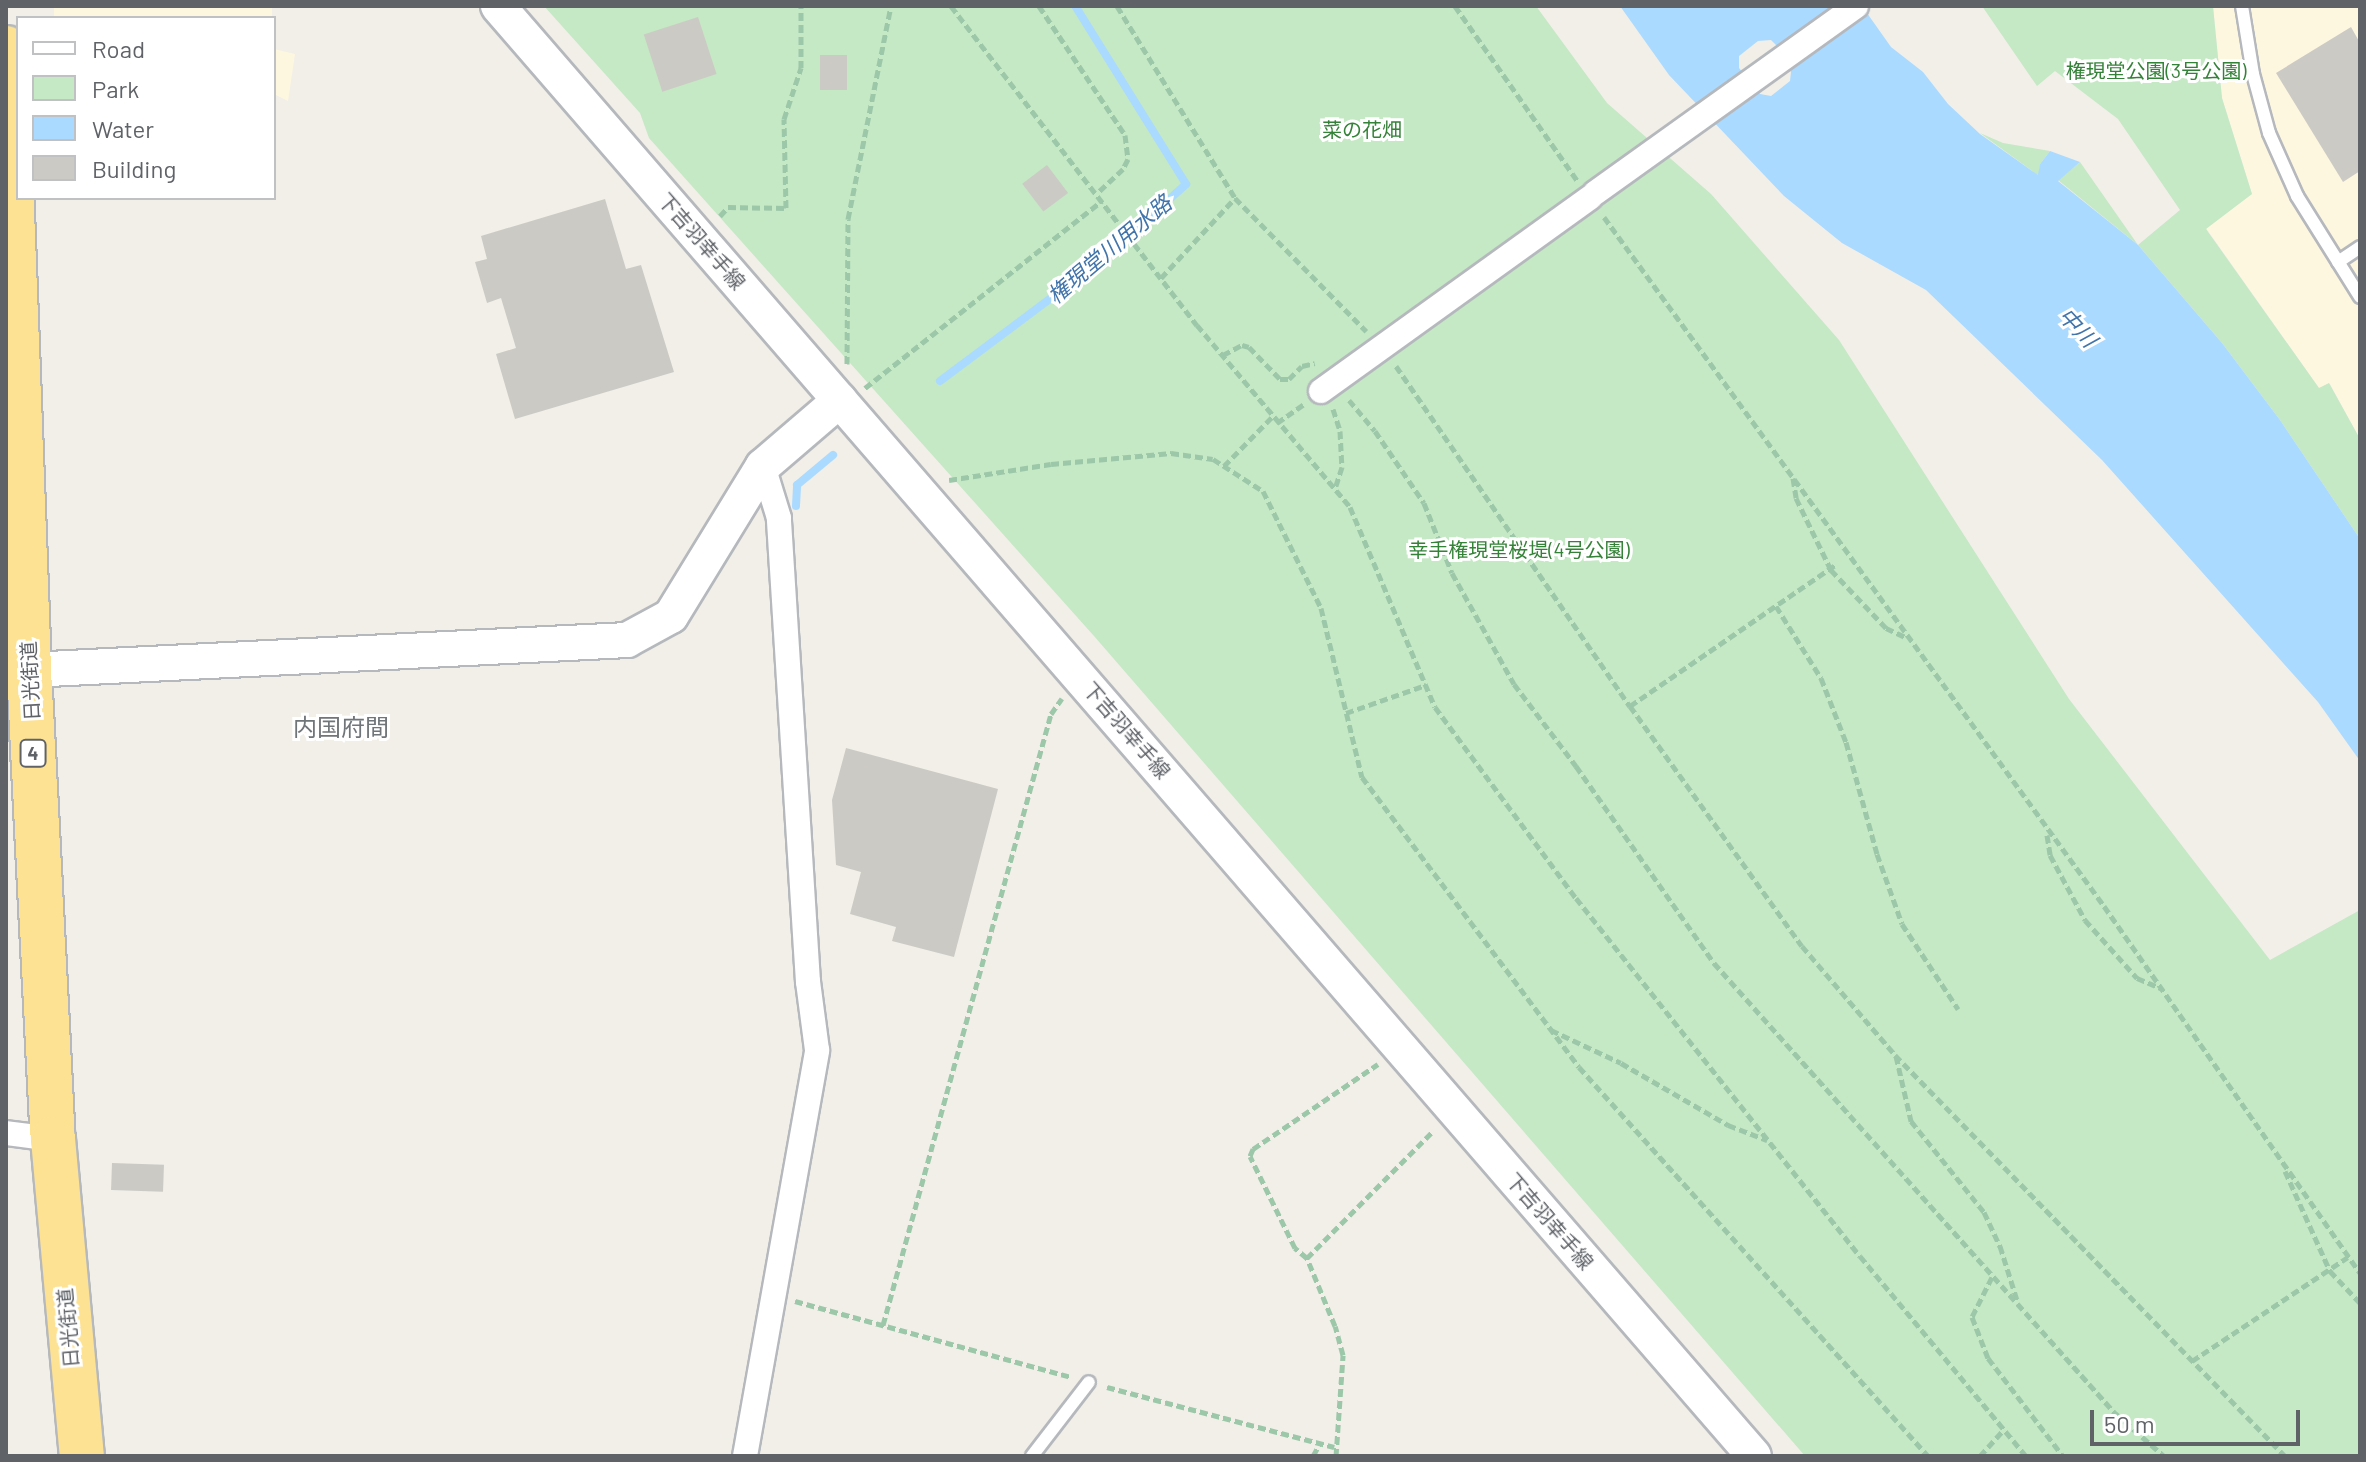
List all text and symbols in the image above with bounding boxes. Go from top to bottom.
legend [16,16,276,200]
text: Road [92,34,145,63]
park label: 権現堂公園(3号公園) [2066,58,2246,82]
text: Park [92,74,139,103]
text: Water [92,114,154,143]
park label: 菜の花畑 [1322,117,1402,141]
text: Building [92,154,176,183]
street label: 下吉羽幸手線 [654,188,750,294]
water label: 権現堂川用水路 [1042,189,1176,309]
water label: 中川 [2053,302,2103,352]
park label: 幸手権現堂桜堤(4号公園) [1408,537,1630,561]
street label: 日光街道 [16,640,44,722]
street label: 下吉羽幸手線 [1079,677,1175,783]
district label: 内国府間 [293,713,389,741]
road number: 4 [19,739,47,767]
street label: 下吉羽幸手線 [1502,1168,1598,1274]
street label: 日光街道 [53,1287,83,1369]
scale bar [2094,1394,2304,1444]
text: 50 m [2104,1409,2155,1438]

